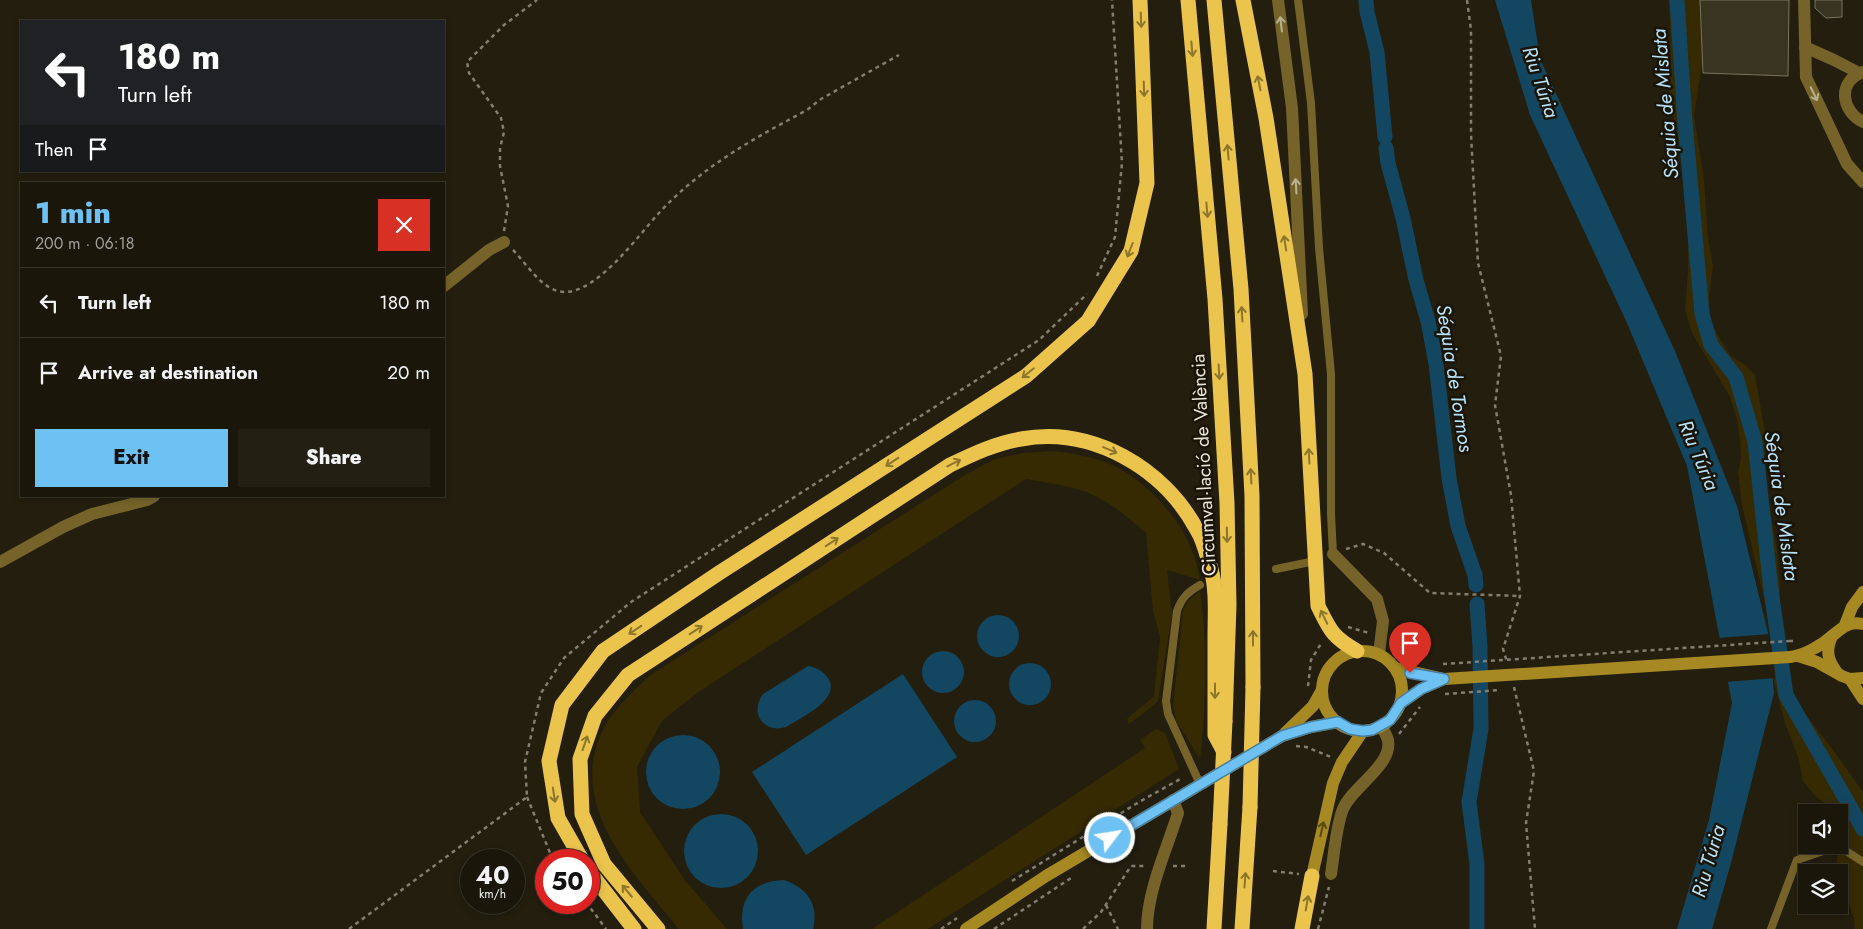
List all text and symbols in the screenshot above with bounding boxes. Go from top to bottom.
one-way arrow [1136,12,1146,28]
one-way arrow [1276,16,1286,32]
water label: Séquia de Mislata [1644,28,1687,180]
text: 180 m [118,32,220,82]
icon: left [35,40,100,105]
one-way arrow [1188,40,1197,56]
water label: Riu Túria [1515,42,1566,122]
one-way arrow [1254,75,1264,91]
text: Turn left [118,78,192,110]
one-way arrow [1139,81,1148,97]
one-way arrow [1810,86,1819,101]
icon: arrive [84,135,112,163]
text: Then [35,136,74,163]
one-way arrow [1224,144,1233,160]
one-way arrow [1291,178,1300,194]
text: 1 min [35,191,111,234]
button: close [378,199,430,251]
one-way arrow [1202,202,1212,218]
text: 200 m · 06:18 [35,232,135,255]
one-way arrow [1280,235,1290,251]
one-way arrow [1125,242,1135,257]
icon: left [35,289,63,317]
text: Turn left [78,289,151,316]
text: 180 m [379,289,430,316]
water label: Séquia de Tormos [1429,302,1481,454]
one-way arrow [1238,306,1247,322]
street label: Circumval·lació de València [1184,353,1223,577]
icon: arrive [35,359,63,387]
text: Arrive at destination [78,359,258,386]
text: 20 m [387,359,430,386]
one-way arrow [1215,364,1224,380]
one-way arrow [1022,368,1035,379]
water label: Riu Túria [1671,415,1726,495]
button: Exit [35,429,228,487]
button: Share [238,429,430,487]
water label: Séquia de Mislata [1757,429,1806,583]
one-way arrow [1102,445,1117,455]
one-way arrow [1305,449,1314,465]
one-way arrow [886,457,900,467]
one-way arrow [946,458,961,467]
one-way arrow [1247,468,1256,484]
one-way arrow [1222,526,1232,542]
one-way arrow [825,536,839,547]
one-way arrow [1318,610,1328,625]
pin [1389,622,1431,673]
one-way arrow [628,625,642,635]
one-way arrow [689,625,703,636]
icon: arrive [1396,629,1424,657]
one-way arrow [1248,631,1258,647]
one-way arrow [1210,682,1220,699]
one-way arrow [581,735,590,751]
one-way arrow [550,786,560,802]
map controls [1798,804,1848,914]
button: sound [1798,804,1848,854]
position arrow [1083,811,1135,863]
one-way arrow [1318,821,1328,837]
water label: Riu Túria [1684,822,1733,901]
speed limit sign: 50 [535,849,600,914]
text: 40 [475,857,510,893]
button: layers [1798,864,1848,914]
one-way arrow [1240,873,1250,889]
text: km/h [479,885,506,903]
one-way arrow [622,885,633,898]
one-way arrow [1303,895,1312,911]

